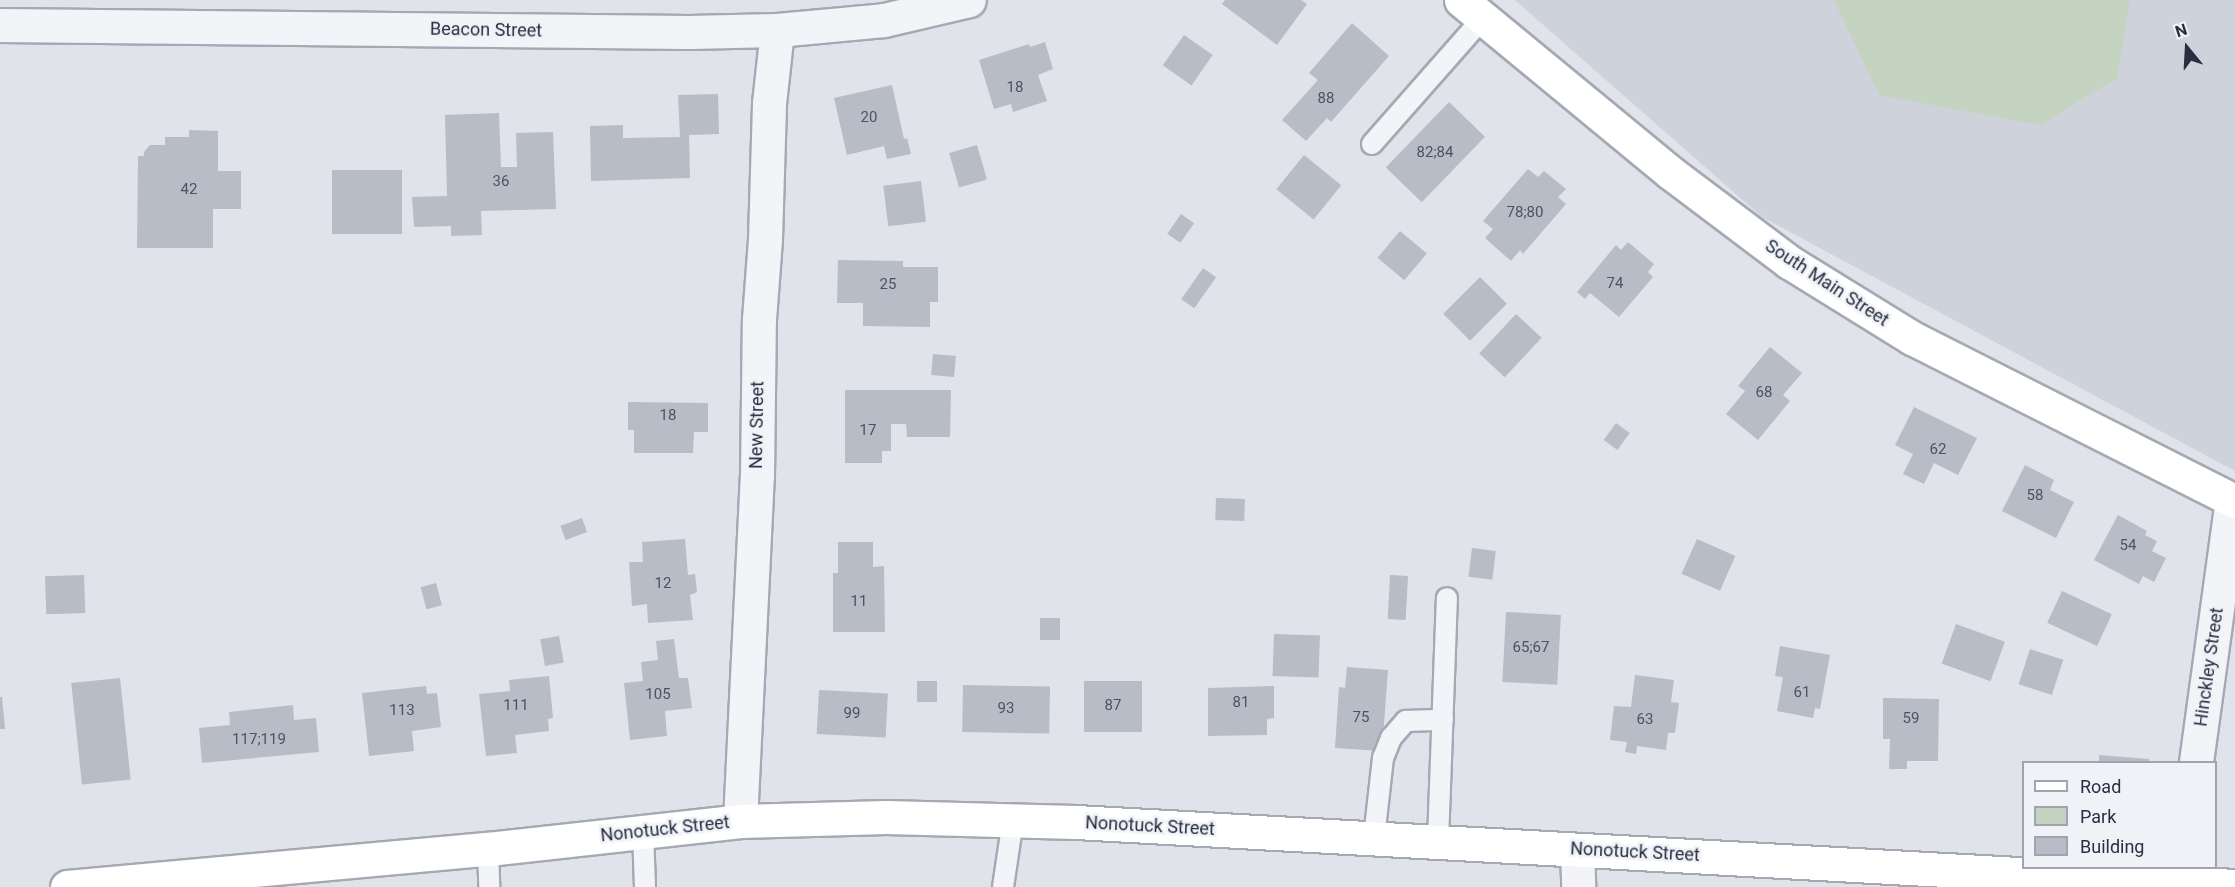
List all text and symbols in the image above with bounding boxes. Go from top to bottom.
street label: Beacon Street [430,18,542,42]
north arrow [2157,18,2217,78]
text: N [2173,20,2190,41]
house number: 18 [1007,79,1023,97]
house number: 88 [1318,90,1334,108]
house number: 20 [861,109,877,127]
house number: 82;84 [1417,144,1453,162]
house number: 36 [493,173,509,191]
house number: 42 [181,181,197,199]
house number: 78;80 [1507,204,1543,222]
street label: South Main Street [1761,235,1893,331]
house number: 74 [1607,275,1623,293]
house number: 25 [880,276,896,294]
street label: New Street [745,381,769,469]
house number: 68 [1756,384,1772,402]
house number: 18 [660,407,676,425]
house number: 17 [860,422,876,440]
house number: 62 [1930,441,1946,459]
house number: 58 [2027,487,2043,505]
house number: 54 [2120,537,2136,555]
house number: 12 [655,575,671,593]
house number: 11 [851,593,867,611]
street label: Hinckley Street [2190,606,2228,728]
house number: 65;67 [1513,639,1549,657]
house number: 61 [1794,684,1810,702]
house number: 105 [645,686,671,704]
house number: 81 [1233,694,1249,712]
house number: 111 [503,697,529,715]
house number: 87 [1105,697,1121,715]
house number: 93 [998,700,1014,718]
house number: 113 [389,702,415,720]
house number: 99 [844,705,860,723]
house number: 75 [1353,709,1369,727]
house number: 59 [1903,710,1919,728]
house number: 63 [1637,711,1653,729]
house number: 117;119 [232,731,286,749]
legend [2022,761,2217,869]
text: Road [2080,776,2121,797]
text: Park [2080,806,2116,827]
street label: Nonotuck Street [599,811,731,847]
street label: Nonotuck Street [1085,812,1215,840]
text: Building [2080,836,2144,857]
street label: Nonotuck Street [1570,838,1700,866]

